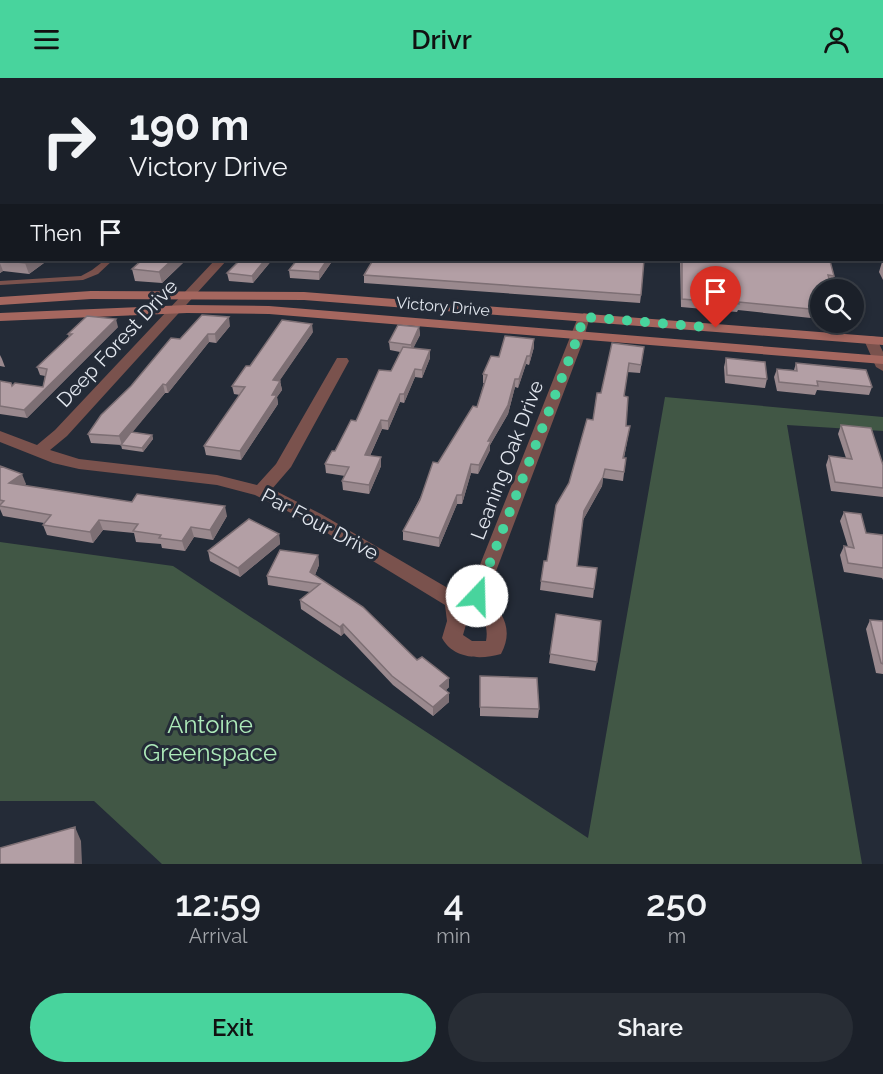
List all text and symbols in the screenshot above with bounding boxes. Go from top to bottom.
icon: menu [30,23,63,56]
icon: person [820,23,853,56]
text: Drivr [411,24,472,55]
text: 190 m [129,101,249,150]
icon: right [30,102,108,180]
text: Victory Drive [129,151,288,182]
icon: arrive [94,216,127,249]
text: Then [30,220,82,246]
pin [690,266,741,328]
street label: Deep Forest Drive [52,274,183,412]
icon: arrive [699,275,732,308]
map controls [810,279,864,333]
button: search [810,279,864,333]
street label: Victory Drive [395,293,491,320]
street label: Leaning Oak Drive [466,377,548,543]
street label: Par Four Drive [257,483,383,565]
position arrow [445,564,509,628]
park label: Antoine Greenspace [143,710,277,767]
text: 12:59 [175,882,261,924]
text: 4 [443,882,464,924]
text: 250 [646,882,708,924]
text: Arrival [189,924,248,948]
text: min [436,924,471,948]
text: m [668,924,686,948]
button: Exit [30,993,436,1062]
button: Share [448,993,853,1062]

